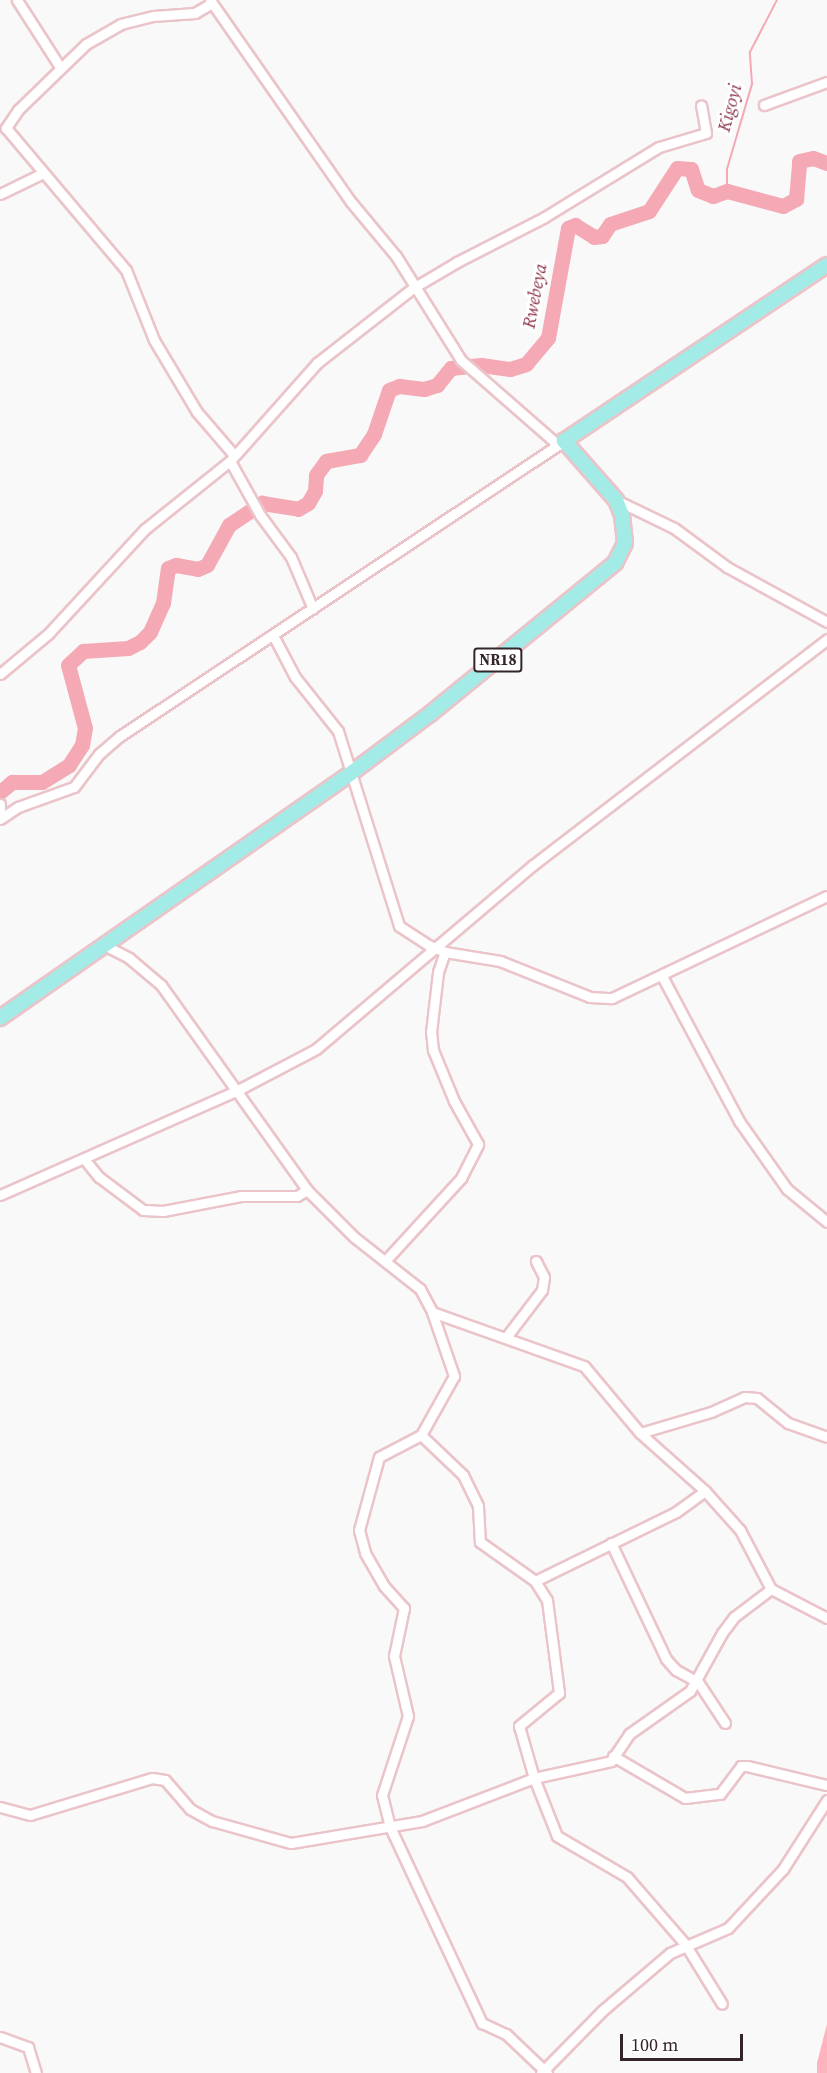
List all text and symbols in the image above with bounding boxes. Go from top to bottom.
water label: Kigoyi [713,82,747,134]
water label: Rwebeya [518,262,552,330]
road number: NR18 [472,648,524,672]
scale bar [623,2022,746,2060]
text: 100 m [631,2032,678,2057]

